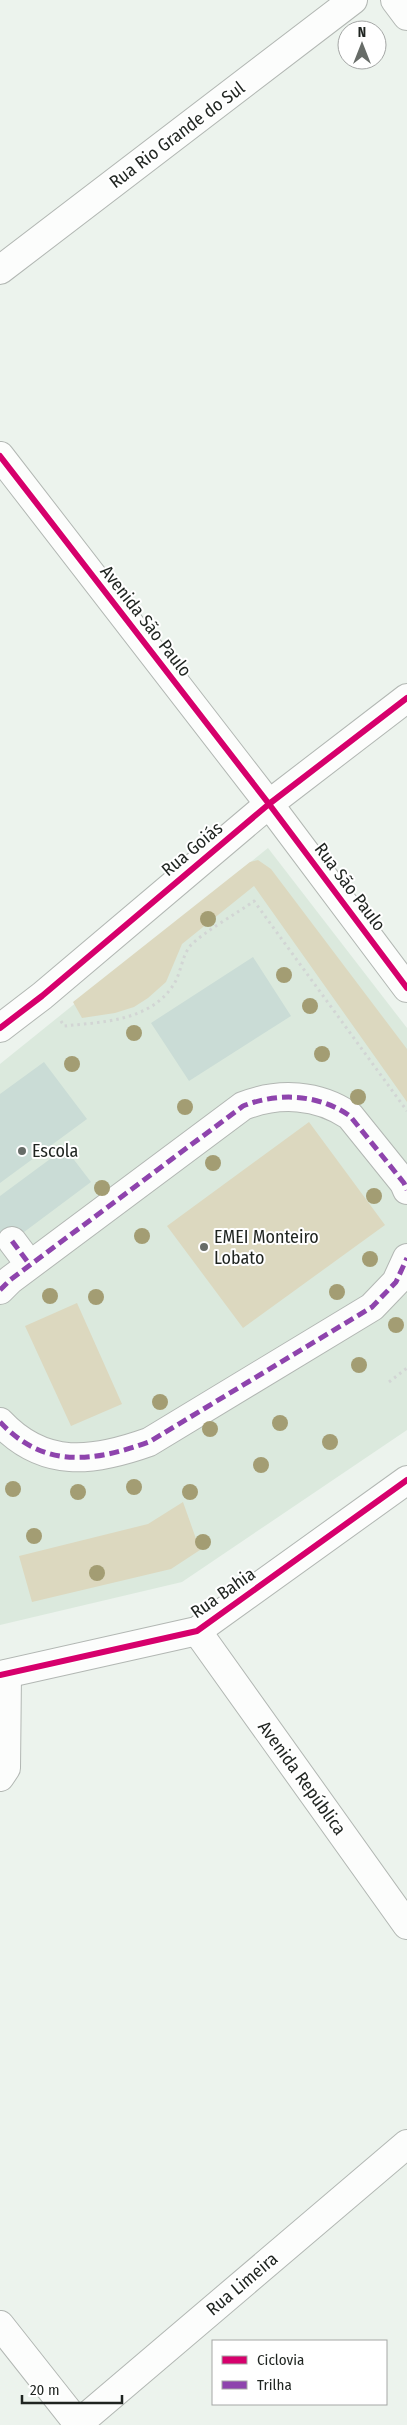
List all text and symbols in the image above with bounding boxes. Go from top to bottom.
north arrow [337,20,387,70]
text: N [358,24,366,41]
street label: Rua Rio Grande do Sul [105,77,249,193]
street label: Avenida São Paulo [96,561,196,681]
street label: Rua Goiás [157,817,227,881]
street label: Rua São Paulo [310,839,390,935]
place label: Escola [32,1140,79,1162]
marker: Escola [16,1145,28,1157]
place label: EMEI Monteiro Lobato [214,1226,319,1269]
marker: EMEI Monteiro Lobato [198,1241,210,1253]
street label: Rua Bahia [186,1563,260,1623]
street label: Avenida República [253,1717,351,1839]
street label: Rua Limeira [202,2248,282,2320]
legend [212,2340,387,2405]
text: Ciclovia [257,2351,304,2369]
scale bar [22,2372,122,2404]
text: Trilha [257,2376,292,2394]
text: 20 m [30,2381,60,2399]

